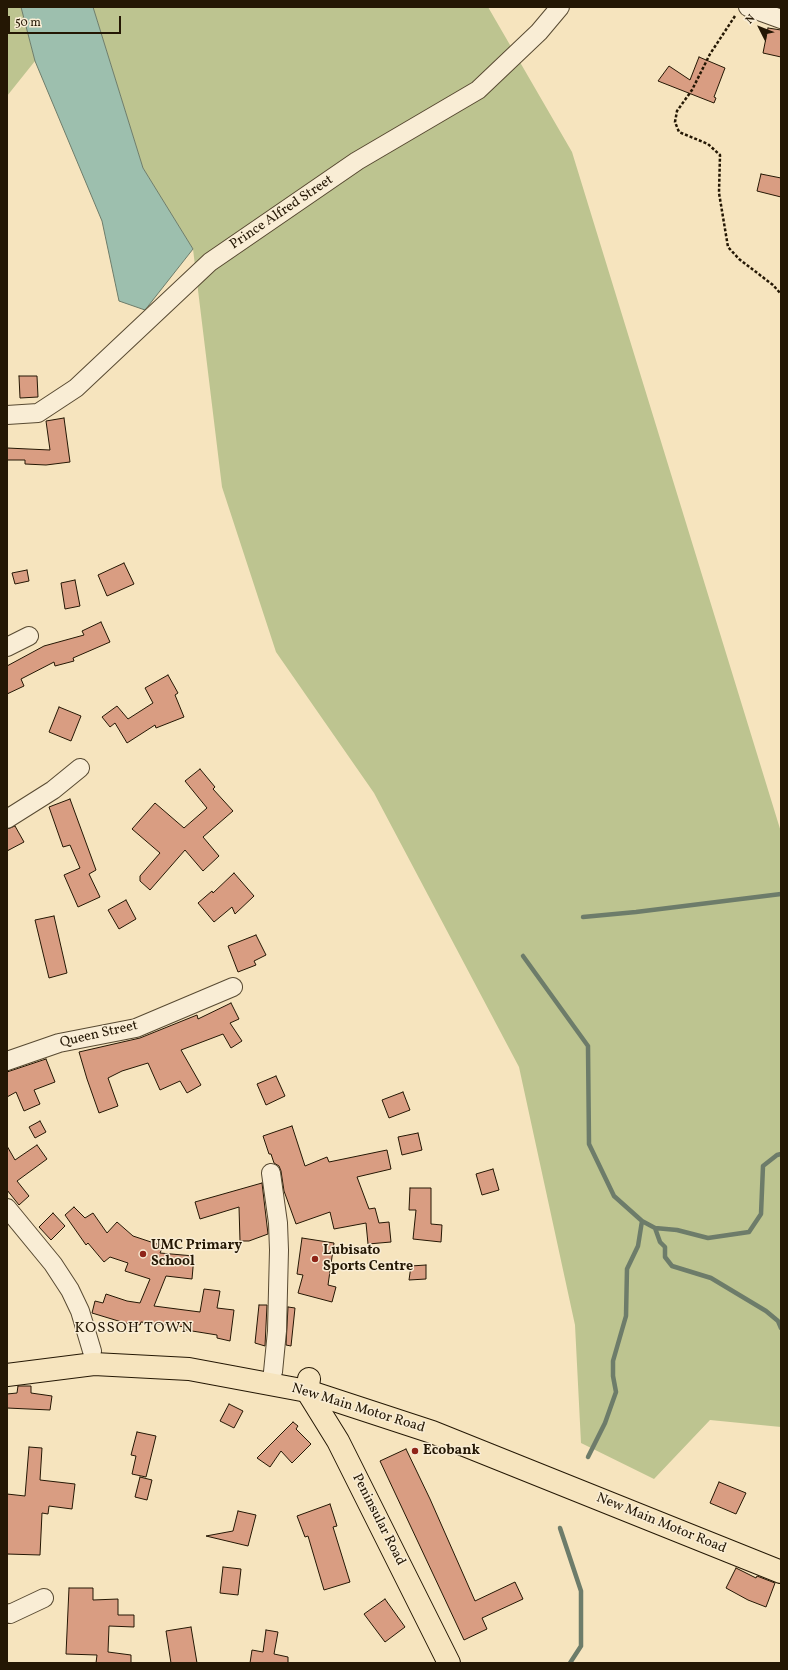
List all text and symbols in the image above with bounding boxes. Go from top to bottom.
scale bar [10,8,123,34]
north arrow [740,8,780,48]
text: N [742,12,759,28]
text: 50 m [15,15,41,31]
street label: Prince Alfred Street [227,172,337,254]
street label: Queen Street [58,1018,140,1052]
place label: UMC Primary School [151,1238,242,1270]
place label: Lubisato Sports Centre [323,1243,413,1276]
marker: UMC Primary School [138,1249,148,1259]
marker: Lubisato Sports Centre [310,1254,320,1264]
district label: KOSSOH TOWN [74,1320,194,1338]
street label: New Main Motor Road [289,1381,427,1437]
place label: Ecobank [423,1443,480,1459]
marker: Ecobank [410,1446,420,1456]
street label: Peninsular Road [348,1471,408,1569]
street label: New Main Motor Road [594,1490,728,1558]

